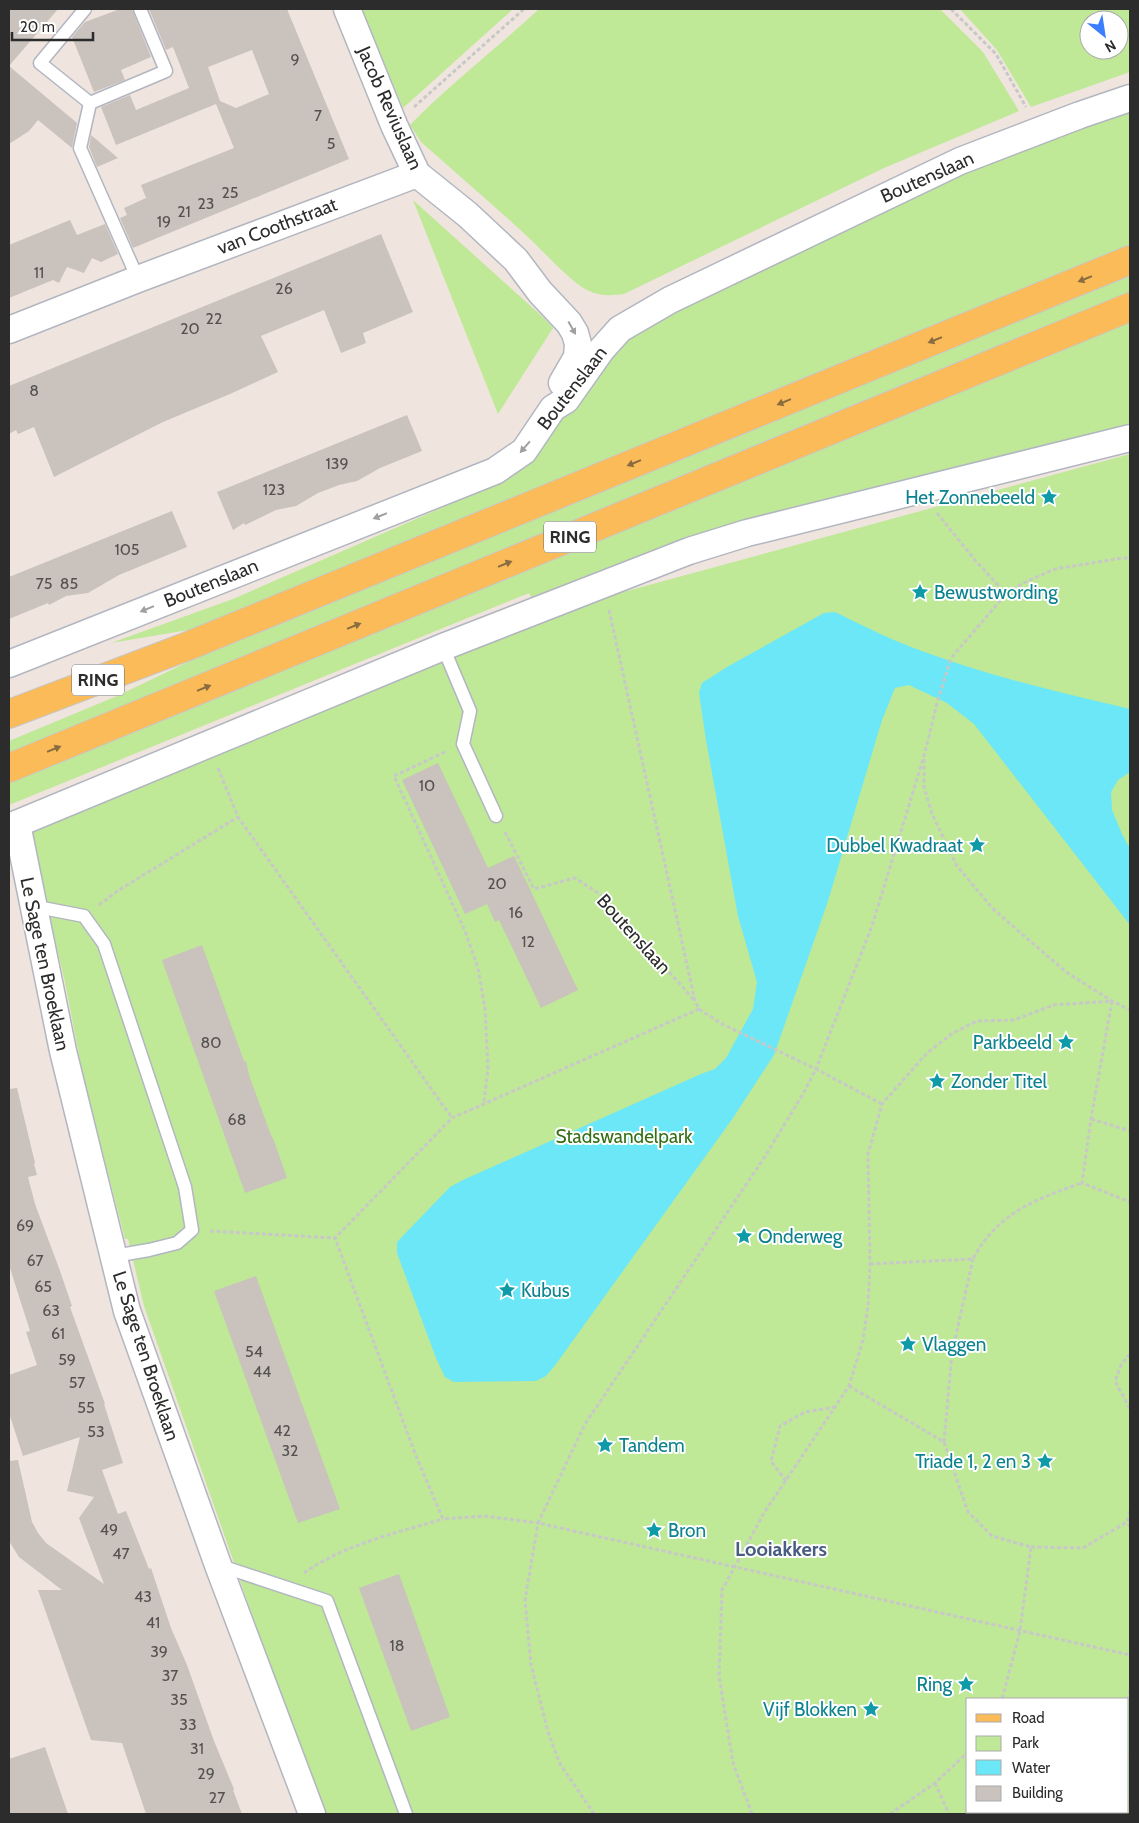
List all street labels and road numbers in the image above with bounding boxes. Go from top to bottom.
street label: Jacob Reviuslaan [352,42,428,173]
street label: Boutenslaan [877,146,977,208]
street label: van Coothstraat [214,192,341,259]
street label: Boutenslaan [532,342,612,434]
road number: RING [544,522,596,552]
street label: Boutenslaan [160,554,262,612]
road number: RING [72,664,124,696]
street label: Le Sage ten Broeklaan [15,875,75,1053]
street label: Boutenslaan [592,889,676,979]
street label: Le Sage ten Broeklaan [108,1268,184,1444]

